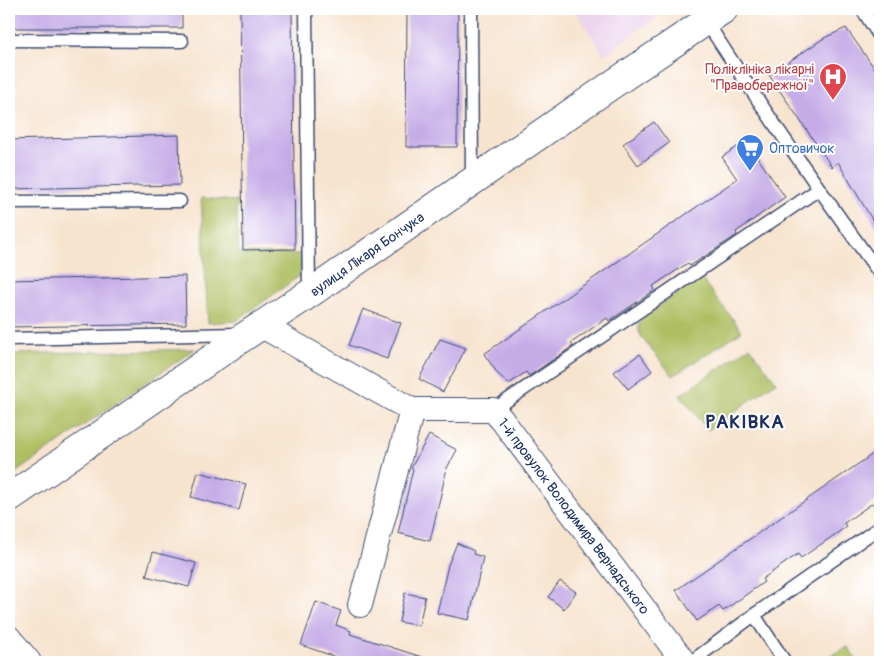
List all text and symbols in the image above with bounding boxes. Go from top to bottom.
place label: Поліклініка лікарні "Правобережної" [705,61,815,94]
hospital icon: Поліклініка лікарні "Правобережної" [818,62,848,101]
supermarket icon: Оптовичок [735,133,765,172]
place label: Оптовичок [769,140,834,157]
street label: вулиця Лікаря Бончука [307,209,428,300]
district label: РАКІВКА [705,410,785,434]
street label: 1-й провулок Володимира Вернадського [494,415,653,618]

